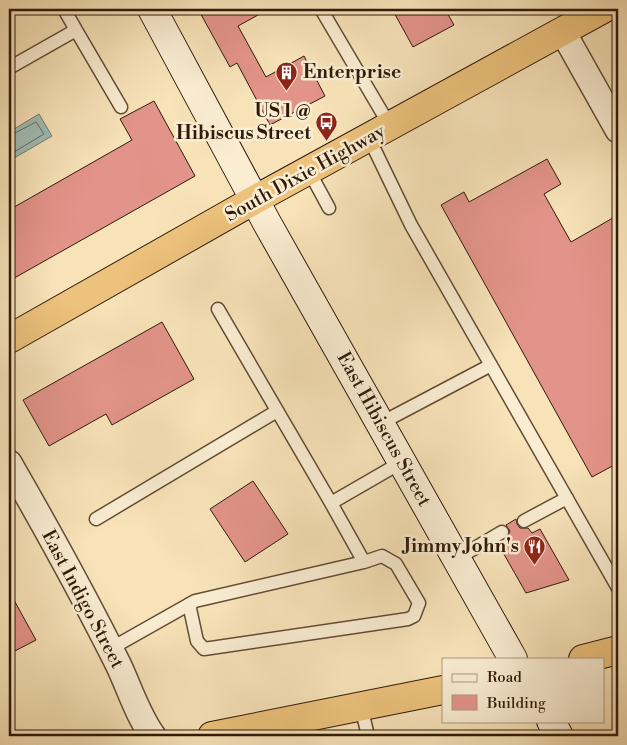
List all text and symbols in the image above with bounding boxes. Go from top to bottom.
building icon: Enterprise [275,60,299,91]
place label: Enterprise [303,60,401,84]
place label: US 1 @ Hibiscus Street [176,99,311,145]
bus stop icon: US 1 @ Hibiscus Street [315,110,339,141]
street label: South Dixie Highway [221,119,390,227]
street label: East Hibiscus Street [332,348,437,511]
street label: East Indigo Street [36,526,130,673]
place label: Jimmy John's [401,534,519,558]
restaurant icon: Jimmy John's [523,534,547,565]
legend [442,658,604,722]
text: Road [487,668,522,687]
text: Building [486,694,546,713]

